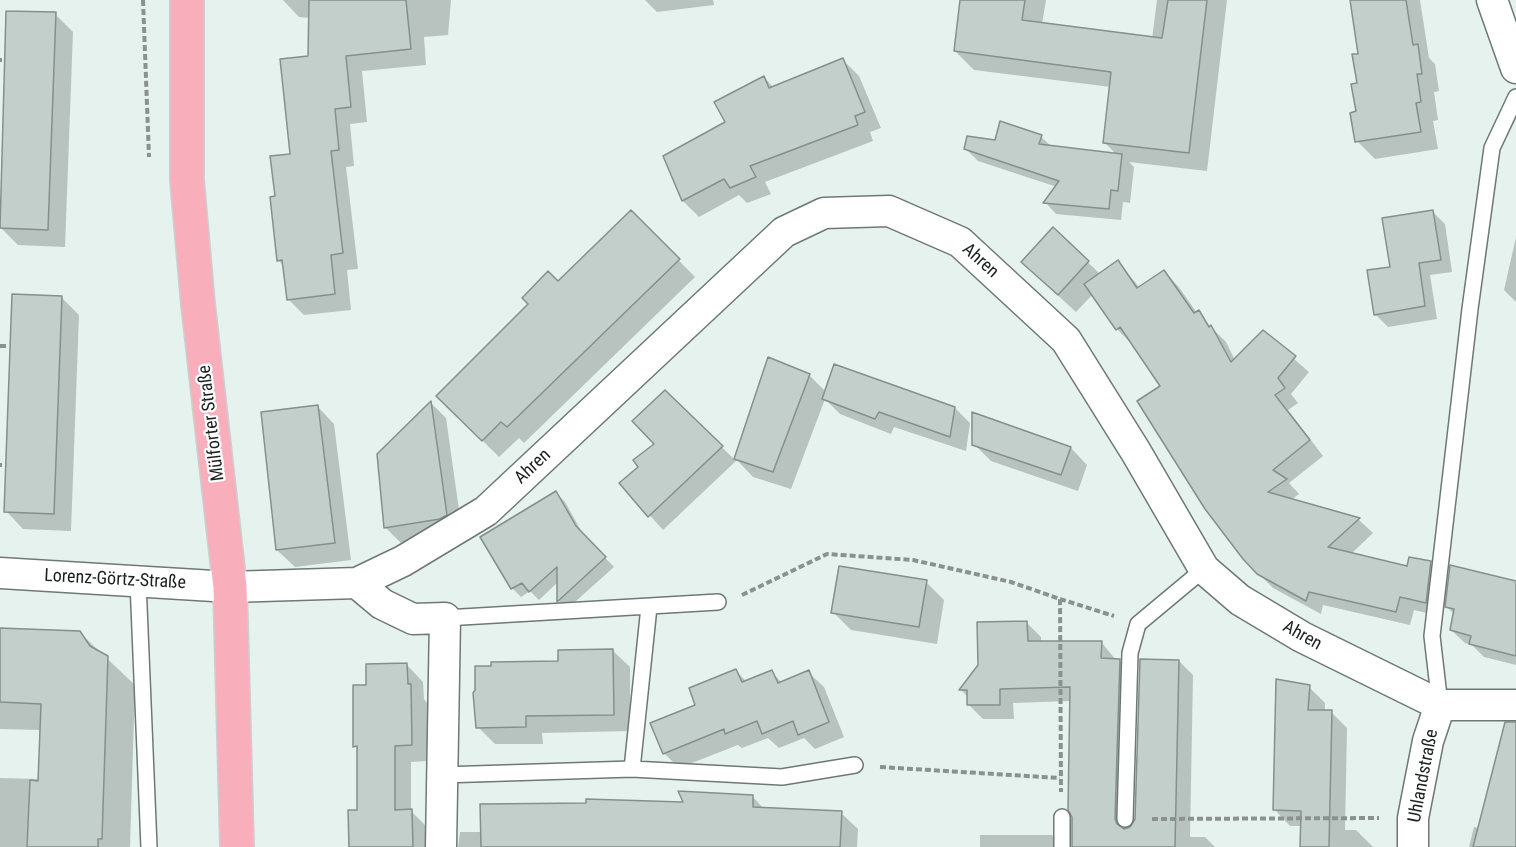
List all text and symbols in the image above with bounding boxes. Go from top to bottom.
street label: Ahren [957,239,1003,283]
street label: Mülforter Straße [194,364,230,482]
street label: Ahren [510,445,556,489]
street label: Lorenz-Görtz-Straße [44,565,186,595]
street label: Ahren [1279,616,1325,656]
street label: Uhlandstraße [1404,728,1444,824]

